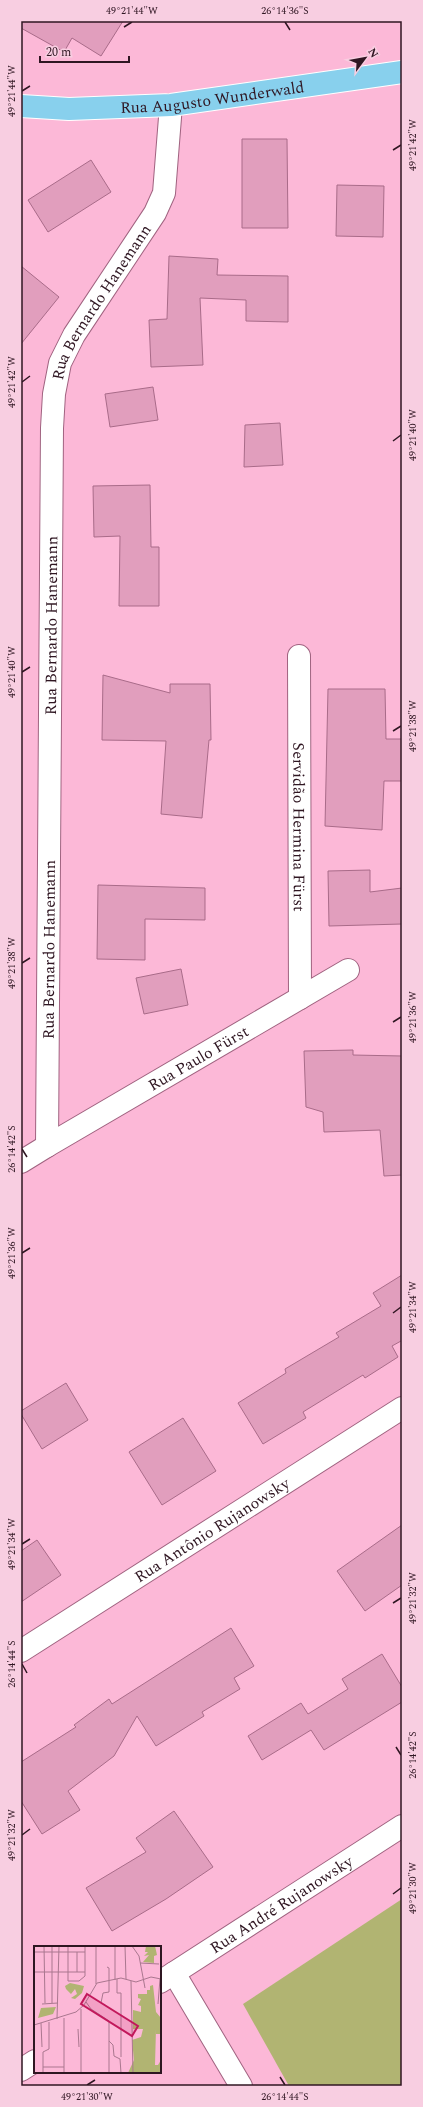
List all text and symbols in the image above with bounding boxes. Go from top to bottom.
text: 49°21'44"W [106,3,158,19]
text: 26°14'36"S [261,3,309,19]
scale bar [40,38,129,64]
north arrow [345,38,385,78]
text: 20 m [46,43,71,62]
text: N [363,45,383,61]
text: 49°21'44"W [4,65,20,117]
street label: Rua Augusto Wunderwald [120,75,306,120]
text: 49°21'42"W [405,119,421,171]
street label: Rua Bernardo Hanemann [46,220,157,382]
text: 49°21'42"W [4,356,20,408]
text: 49°21'40"W [405,409,421,461]
street label: Rua Bernardo Hanemann [39,536,64,715]
text: 49°21'40"W [4,646,20,698]
text: 49°21'38"W [405,700,421,752]
street label: Servidão Hermina Fürst [286,742,311,912]
street label: Rua Bernardo Hanemann [37,860,62,1039]
text: 49°21'38"W [4,937,20,989]
text: 49°21'36"W [405,991,421,1043]
street label: Rua Paulo Fürst [144,1020,254,1097]
text: 26°14'42"S [4,1125,20,1173]
text: 49°21'36"W [4,1227,20,1279]
text: 49°21'34"W [405,1281,421,1333]
street label: Rua Antônio Rujanowsky [130,1471,295,1589]
text: 49°21'34"W [4,1518,20,1570]
text: 49°21'32"W [405,1572,421,1624]
text: 26°14'44"S [4,1640,20,1688]
text: 26°14'42"S [405,1731,421,1779]
text: 49°21'32"W [4,1809,20,1861]
street label: Rua André Rujanowsky [205,1849,359,1960]
text: 49°21'30"W [405,1862,421,1914]
inset map [34,1946,161,2073]
text: 49°21'30"W [61,2089,113,2105]
text: 26°14'44"S [261,2089,309,2105]

